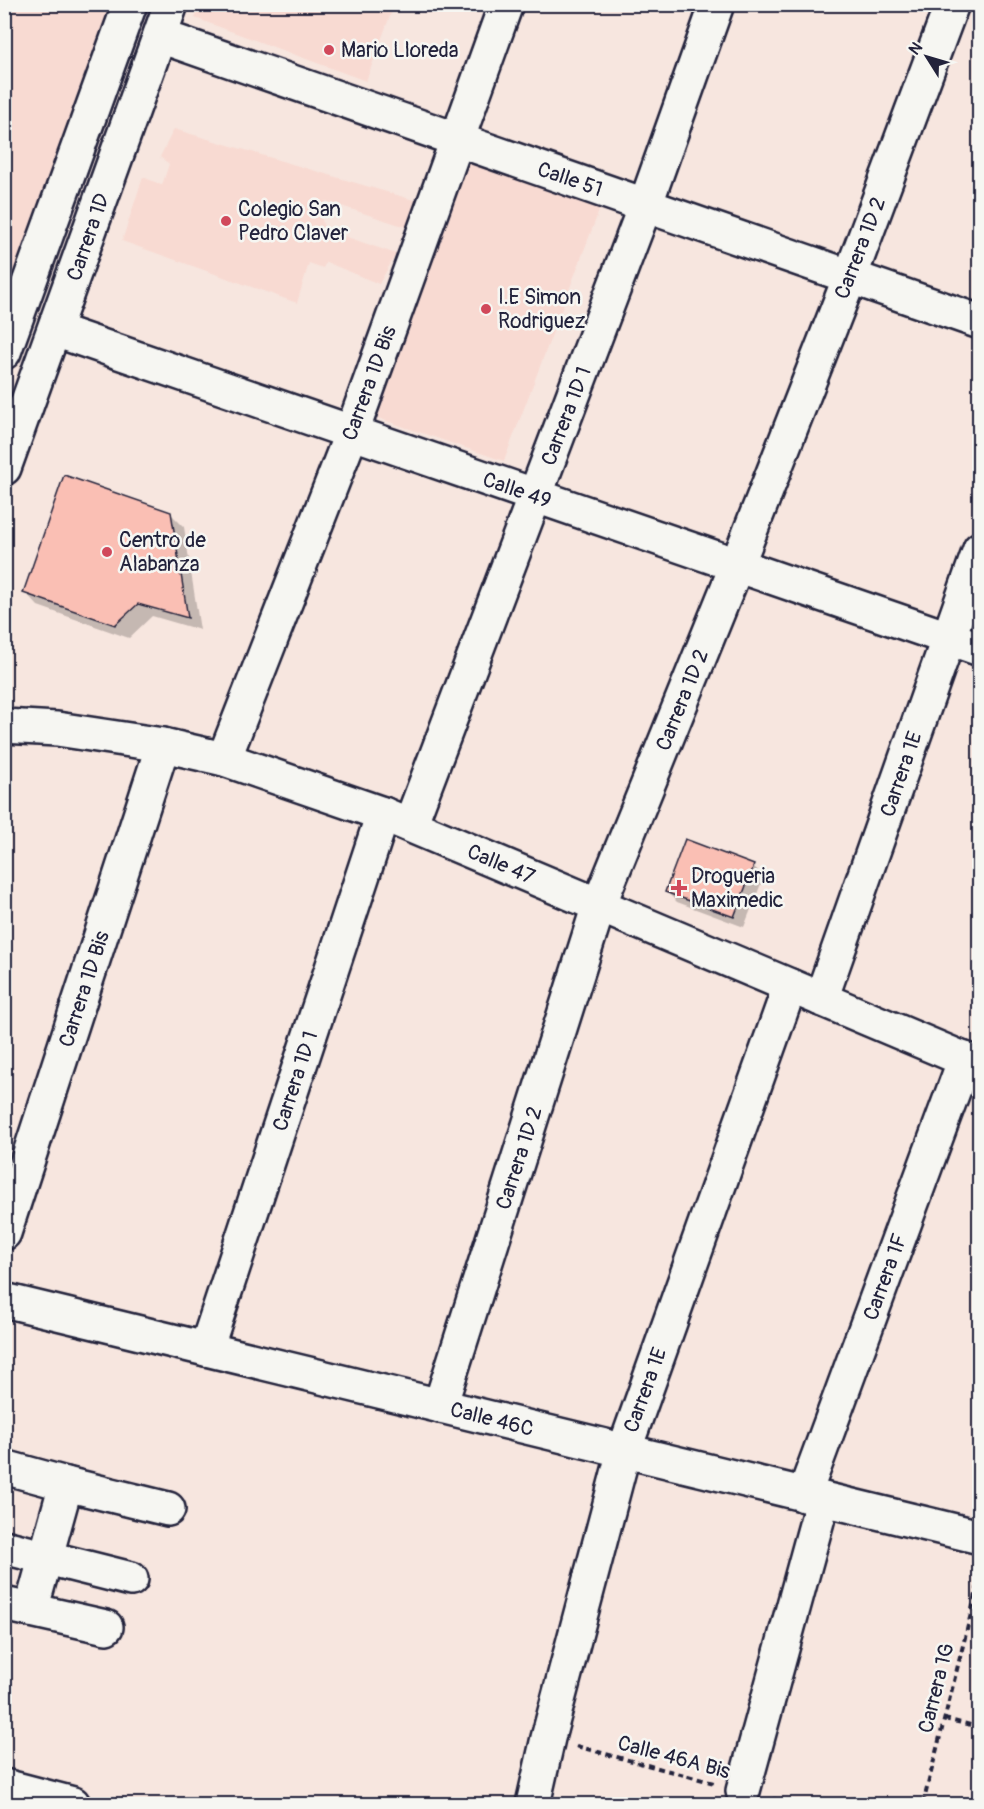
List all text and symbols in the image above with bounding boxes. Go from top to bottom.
north arrow [897,27,957,87]
place label: Mario Lloreda [341,37,459,64]
text: N [905,38,927,59]
marker: Mario Lloreda [322,43,336,57]
street label: Calle 51 [534,156,606,203]
street label: Carrera 1D [61,190,116,285]
street label: Carrera 1D 2 [829,193,892,303]
place label: Colegio San Pedro Claver [238,196,349,247]
marker: Colegio San Pedro Claver [219,214,233,228]
place label: I.E Simon Rodriguez [498,284,585,335]
marker: I.E Simon Rodriguez [479,302,493,316]
street label: Carrera 1D Bis [336,321,403,444]
street label: Carrera 1D 1 [535,363,598,469]
street label: Calle 49 [479,466,555,515]
place label: Centro de Alabanza [119,527,206,578]
marker: Centro de Alabanza [100,545,114,559]
street label: Carrera 1D 2 [650,645,715,755]
street label: Carrera 1E [874,728,929,820]
street label: Calle 47 [463,838,539,891]
place label: Drogueria Maximedic [691,863,783,914]
marker: Drogueria Maximedic [672,881,686,895]
street label: Carrera 1D Bis [53,927,116,1051]
street label: Carrera 1D 1 [267,1028,324,1135]
street label: Carrera 1D 2 [490,1103,549,1213]
street label: Carrera 1F [857,1230,914,1324]
street label: Carrera 1E [618,1344,673,1436]
street label: Calle 46C [447,1396,536,1443]
street label: Carrera 1G [912,1640,961,1736]
street label: Calle 46A Bis [615,1730,734,1786]

